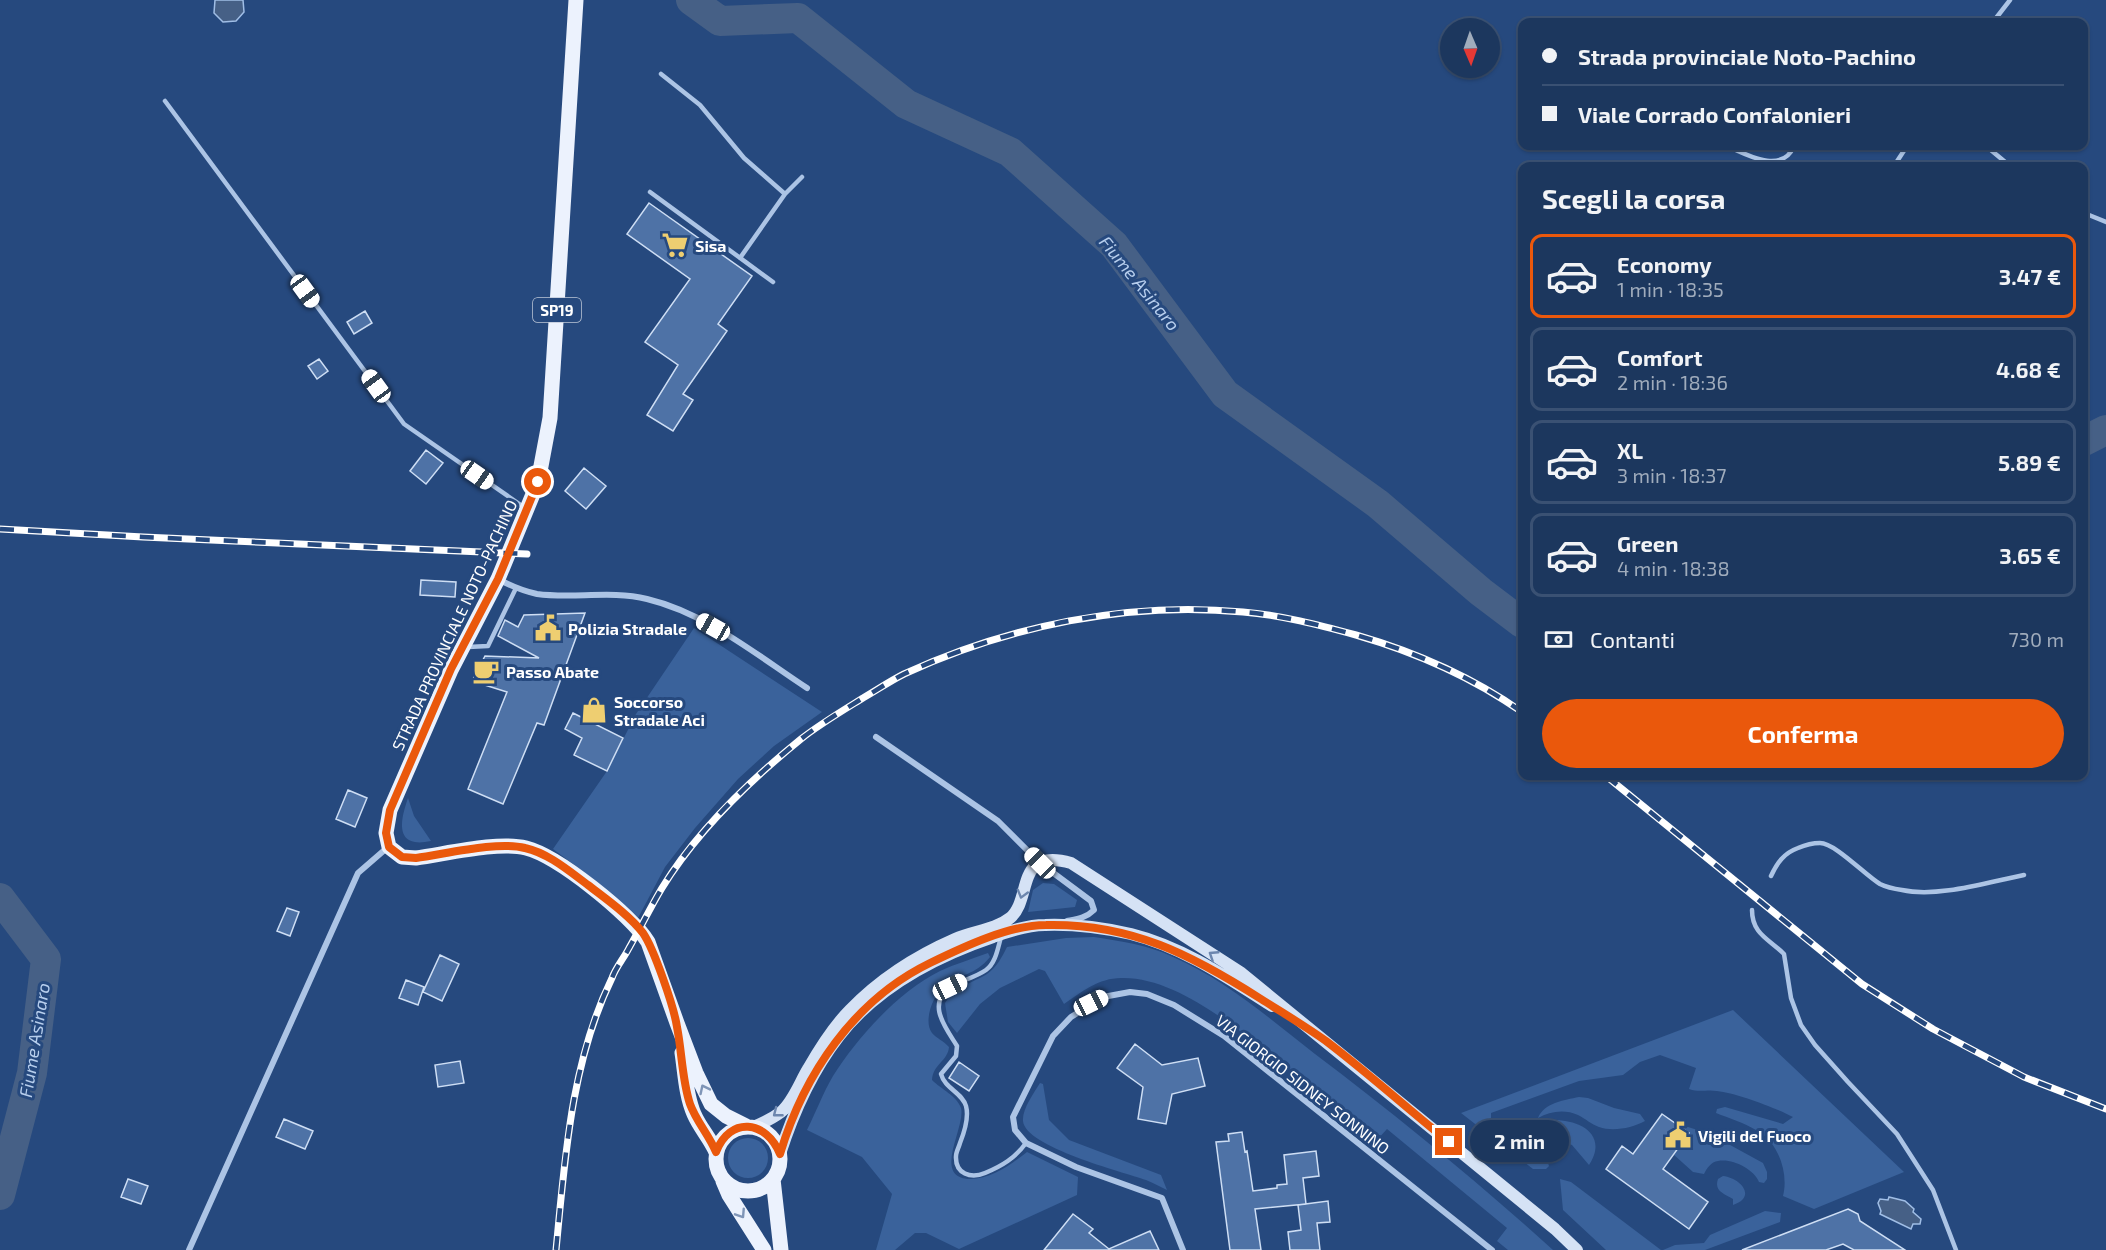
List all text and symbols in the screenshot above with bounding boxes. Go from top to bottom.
north arrow [1440,18,1500,78]
map controls [1440,18,1500,78]
text: Strada provinciale Noto-Pachino [1578,43,1916,69]
text: Viale Corrado Confalonieri [1578,101,1851,127]
text: Scegli la corsa [1542,182,1725,214]
supermarket icon: Sisa [660,230,690,260]
water label: Fiume Asinaro [1095,231,1185,335]
place label: Sisa [695,236,726,255]
icon: car [1545,249,1599,303]
text: Economy [1617,251,1712,277]
text: 3.47 € [1999,263,2061,289]
car [287,271,323,311]
text: 1 min · 18:35 [1617,277,1724,301]
road number: SP19 [533,298,581,322]
icon: car [1545,342,1599,396]
text: Comfort [1617,344,1702,370]
text: 4.68 € [1996,356,2061,382]
car [358,366,394,406]
text: 2 min · 18:36 [1617,370,1728,394]
icon: car [1545,435,1599,489]
text: XL [1617,437,1643,463]
text: 5.89 € [1998,449,2061,475]
car [457,457,497,493]
text: 3 min · 18:37 [1617,463,1727,487]
route start [524,468,551,495]
street label: STRADA PROVINCIALE NOTO-PACHINO [387,497,521,753]
icon: car [1545,528,1599,582]
text: Green [1617,530,1679,556]
text: 3.65 € [1999,542,2061,568]
text: 4 min · 18:38 [1617,556,1730,580]
car [693,610,733,644]
public building icon: Polizia Stradale [533,613,563,643]
place label: Polizia Stradale [568,619,687,638]
icon: cash [1542,623,1575,656]
text: Contanti [1590,626,1675,652]
text: 730 m [2009,627,2064,651]
cafe icon: Passo Abate [471,656,501,686]
place label: Passo Abate [506,662,599,681]
place label: Soccorso Stradale Aci [614,692,705,729]
shop icon: Soccorso Stradale Aci [579,695,609,725]
button: Conferma [1542,699,2064,768]
car [1021,844,1059,882]
one-way arrow [1017,888,1029,899]
one-way arrow [1209,950,1219,962]
car [930,971,970,1003]
water label: Fiume Asinaro [14,981,54,1099]
car [1071,987,1111,1019]
street label: VIA GIORGIO SIDNEY SONNINO [1212,1010,1394,1158]
one-way arrow [700,1085,712,1096]
one-way arrow [773,1106,784,1117]
public building icon: Vigili del Fuoco [1663,1120,1693,1150]
callout: 2 min [1470,1121,1569,1163]
place label: Vigili del Fuoco [1698,1126,1812,1145]
route end [1435,1128,1462,1155]
text: 2 min [1494,1129,1545,1153]
one-way arrow [733,1208,745,1218]

